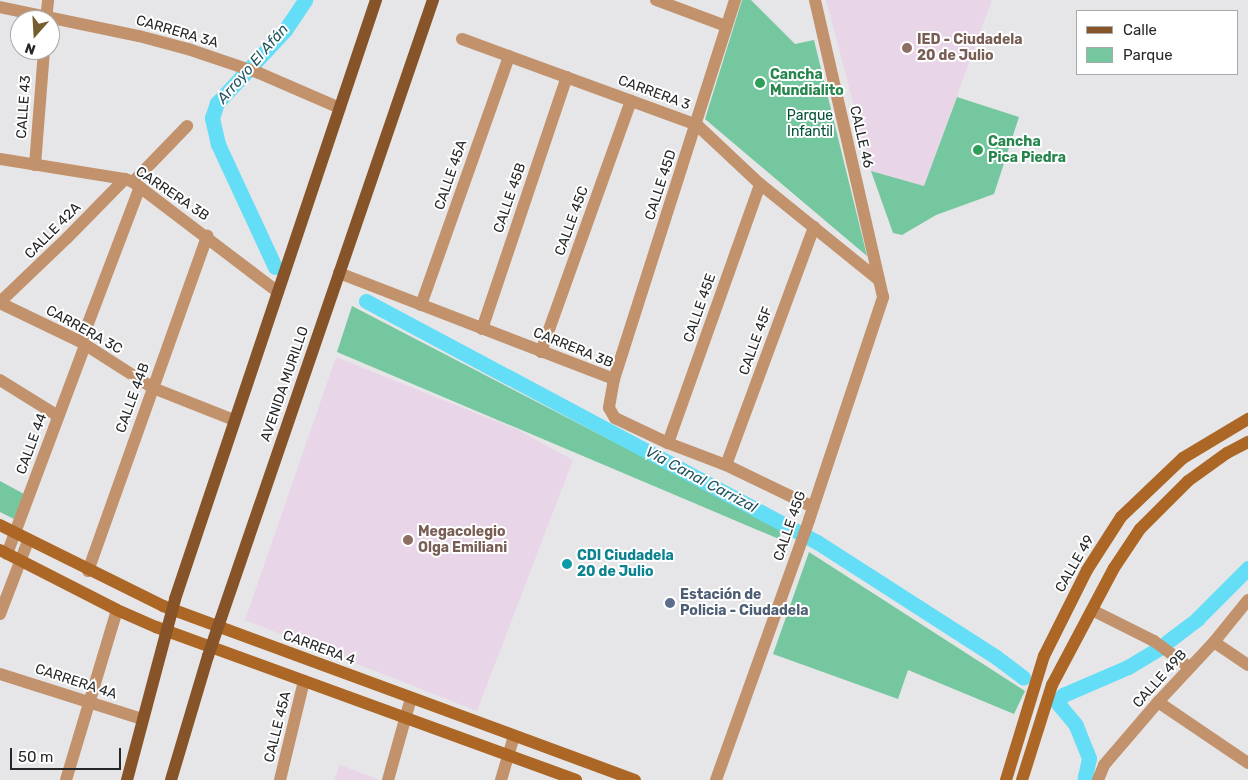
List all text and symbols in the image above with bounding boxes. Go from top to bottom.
north arrow [10,10,60,60]
legend [1076,10,1238,75]
street label: CARRERA 3A [134,12,220,52]
water label: Arroyo El Afán [213,20,293,108]
text: Calle [1123,21,1157,39]
place label: IED - Ciudadela 20 de Julio [917,32,1022,64]
text: N [23,39,38,58]
marker: IED - Ciudadela 20 de Julio [901,42,913,54]
text: Parque [1123,46,1173,64]
place label: Cancha Mundialito [770,67,844,100]
street label: CARRERA 3 [616,72,692,114]
street label: CALLE 43 [13,75,35,139]
marker: Cancha Mundialito [754,77,766,89]
street label: CALLE 46 [846,104,876,170]
park label: Parque Infantil [787,108,833,140]
place label: Cancha Pica Piedra [988,134,1066,166]
street label: CALLE 45A [431,138,471,212]
marker: Cancha Pica Piedra [972,144,984,156]
street label: CALLE 45D [642,148,680,222]
street label: CALLE 45B [490,161,530,235]
street label: CARRERA 3B [132,163,212,225]
street label: CALLE 45C [552,184,592,258]
street label: CALLE 42A [21,199,85,263]
street label: CALLE 45E [680,271,720,345]
street label: CARRERA 3C [43,302,125,358]
street label: CALLE 45F [736,305,776,377]
street label: AVENIDA MURILLO [257,324,313,444]
street label: CARRERA 3B [530,324,616,372]
street label: CALLE 44B [113,361,153,435]
street label: CALLE 44 [13,411,51,477]
water label: Via Canal Carrizal [642,443,760,517]
street label: CALLE 45G [770,489,810,563]
place label: Megacolegio Olga Emiliani [418,524,507,556]
street label: CALLE 49 [1052,532,1098,596]
marker: Megacolegio Olga Emiliani [402,534,414,546]
place label: CDI Ciudadela 20 de Julio [577,548,674,580]
marker: CDI Ciudadela 20 de Julio [561,558,573,570]
place label: Estación de Policia - Ciudadela [680,587,808,620]
marker: Estación de Policia - Ciudadela [664,597,676,609]
street label: CARRERA 4 [280,627,358,669]
street label: CALLE 49B [1129,646,1191,712]
street label: CARRERA 4A [33,661,119,703]
street label: CALLE 45A [261,690,295,764]
scale bar [12,738,124,770]
text: 50 m [18,748,53,766]

